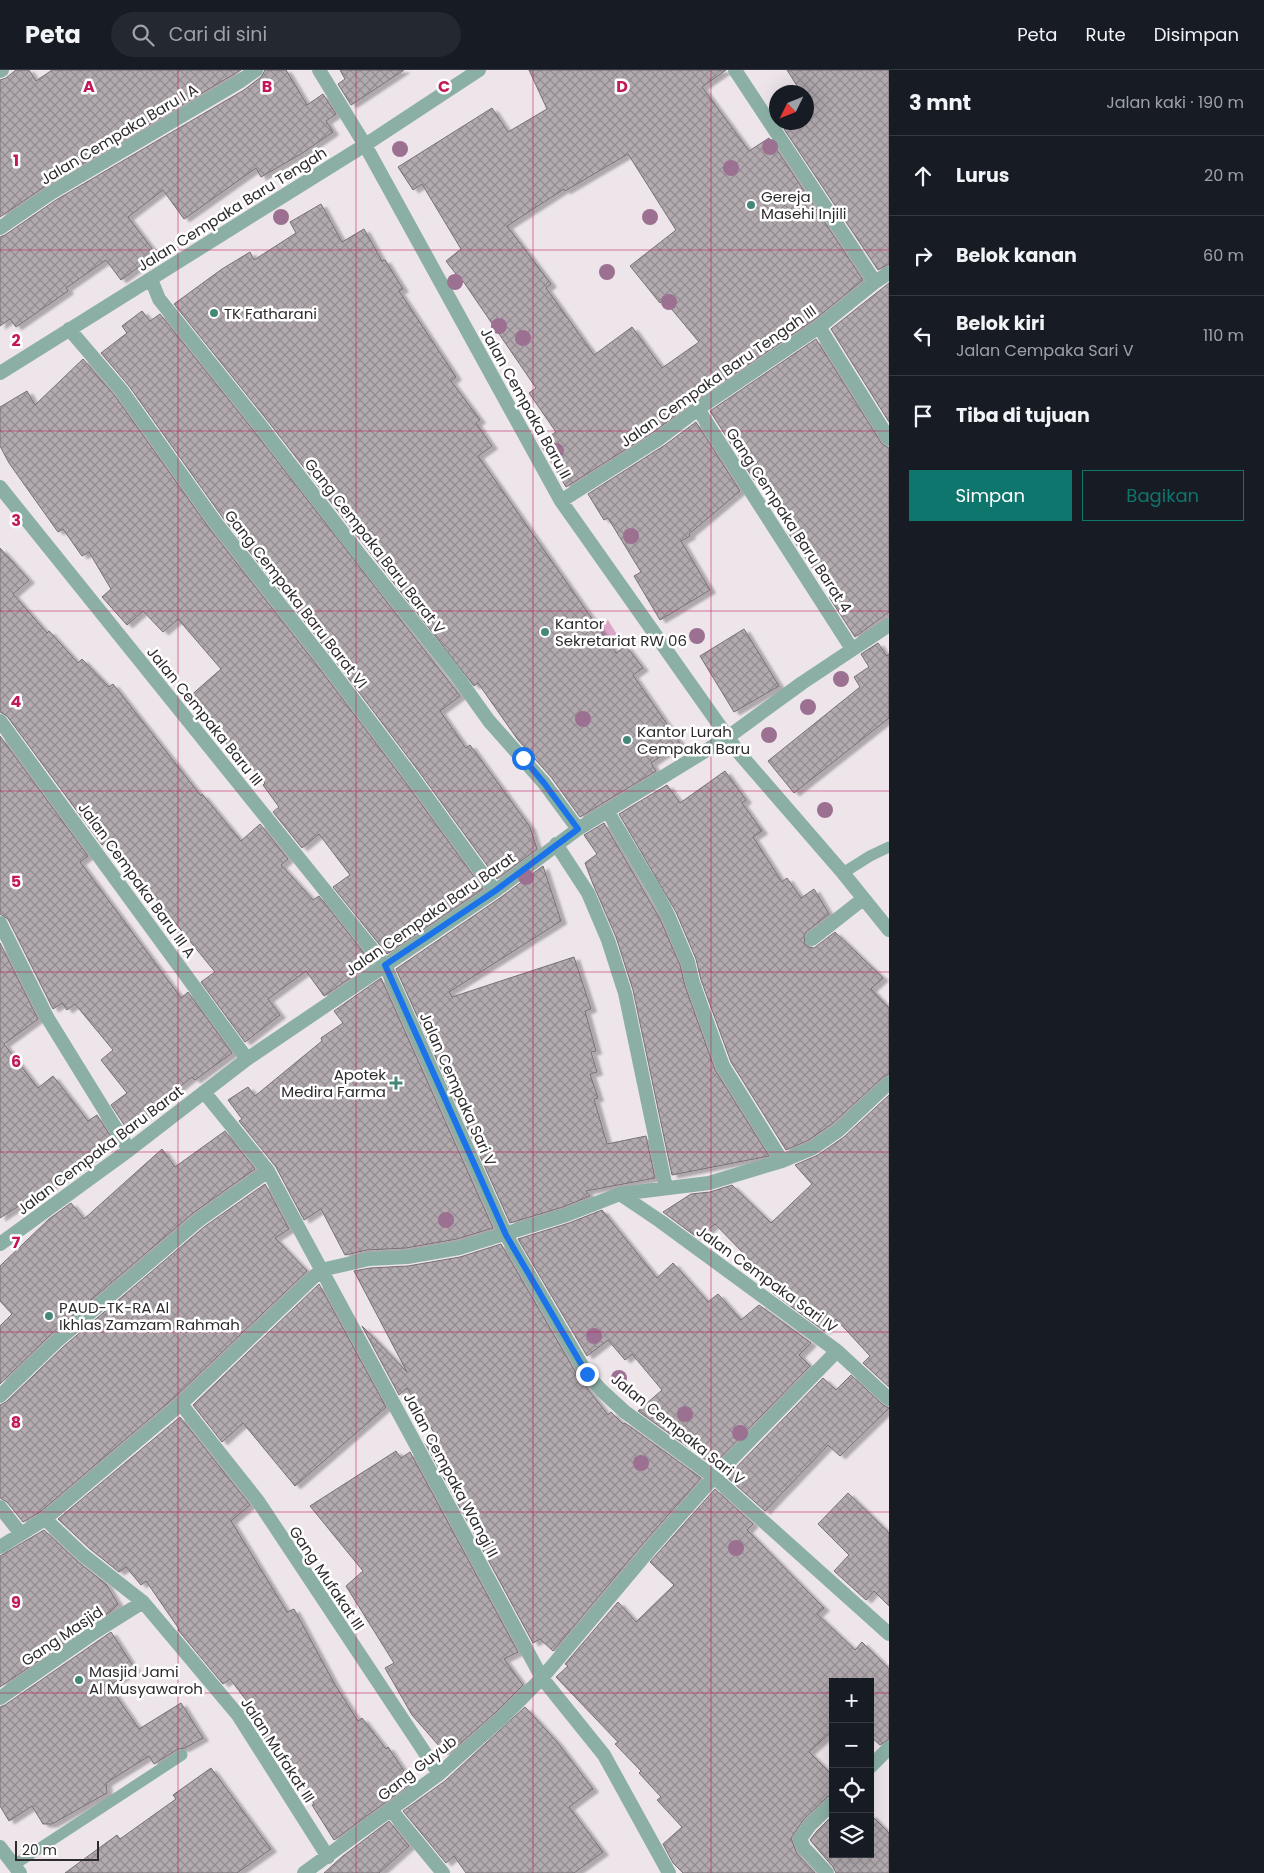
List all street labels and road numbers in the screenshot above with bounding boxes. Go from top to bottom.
street label: Jalan Cempaka Baru I A [37,80,201,188]
street label: Jalan Cempaka Baru Tengah [133,142,331,276]
street label: Jalan Cempaka Baru Tengah III [616,300,820,452]
street label: Jalan Cempaka Baru II [476,324,576,482]
street label: Gang Cempaka Baru Barat 4 [721,423,857,617]
street label: Gang Cempaka Baru Barat V [300,454,450,638]
street label: Gang Cempaka Baru Barat VI [220,505,372,693]
street label: Jalan Cempaka Baru III [142,642,268,790]
street label: Jalan Cempaka Baru III A [73,798,201,962]
street label: Jalan Cempaka Baru Barat [341,847,519,981]
street label: Jalan Cempaka Sari V [415,1009,501,1169]
street label: Jalan Cempaka Baru Barat [13,1081,187,1219]
street label: Jalan Cempaka Sari IV [692,1221,842,1337]
street label: Jalan Cempaka Sari V [607,1368,749,1490]
street label: Jalan Cempaka Wangi II [399,1389,503,1561]
street label: Gang Mufakat III [284,1522,370,1634]
street label: Gang Masjid [17,1601,107,1671]
street label: Jalan Mufakat III [236,1693,320,1807]
street label: Gang Guyub [373,1730,461,1806]

